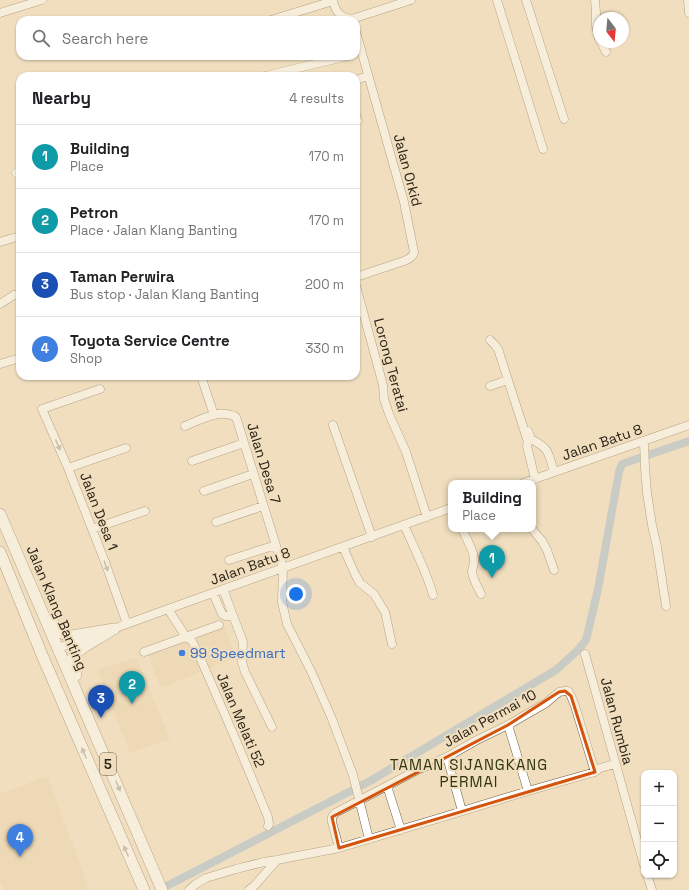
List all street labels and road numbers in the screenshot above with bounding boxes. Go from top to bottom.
street label: Jalan Orkid [390,132,426,208]
street label: Lorong Teratai [370,316,412,414]
street label: Jalan Desa 7 [243,420,285,506]
street label: Jalan Batu 8 [559,420,645,464]
street label: Jalan Desa 1 [76,469,122,553]
street label: Jalan Klang Banting [23,543,91,673]
street label: Jalan Batu 8 [208,543,293,589]
street label: Jalan Melati 52 [213,670,269,770]
street label: Jalan Rumbia [597,675,637,767]
street label: Jalan Permai 10 [440,685,540,751]
road number: 5 [100,753,116,775]

